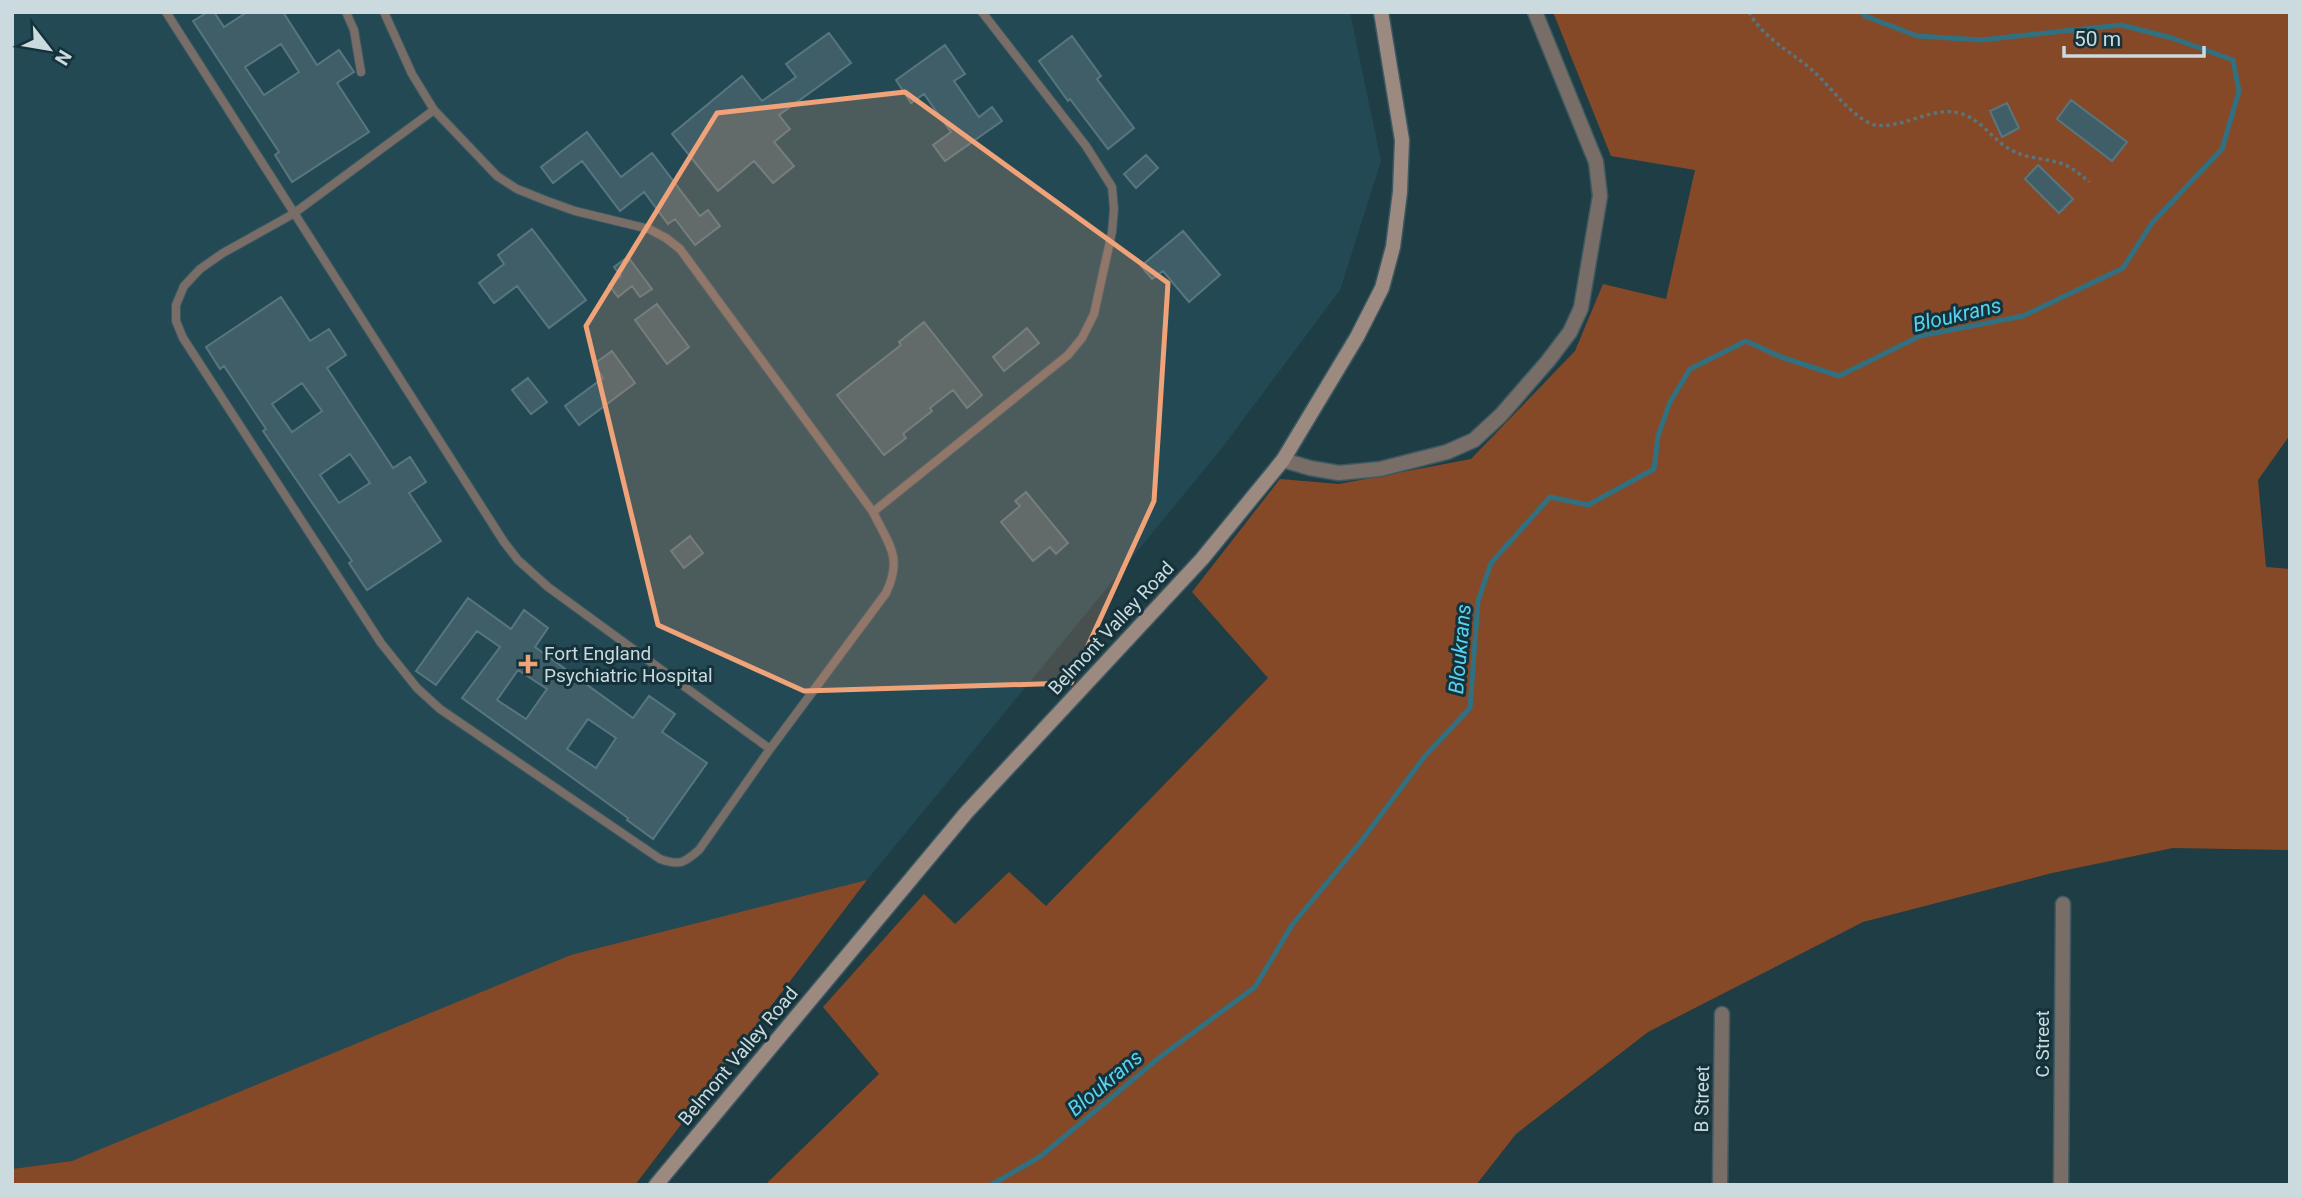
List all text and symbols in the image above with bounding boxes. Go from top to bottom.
north arrow [14,14,84,84]
scale bar [2064,14,2204,58]
text: 50 m [2074,27,2121,51]
text: N [50,46,76,69]
water label: Bloukrans [1910,293,2004,337]
street label: Belmont Valley Road [1043,557,1179,699]
water label: Bloukrans [1444,603,1476,695]
place label: Fort England Psychiatric Hospital [544,642,713,687]
marker: Fort England Psychiatric Hospital [518,654,538,674]
street label: Belmont Valley Road [673,982,803,1130]
street label: C Street [2031,1010,2054,1078]
water label: Bloukrans [1063,1045,1147,1121]
street label: B Street [1690,1065,1714,1133]

